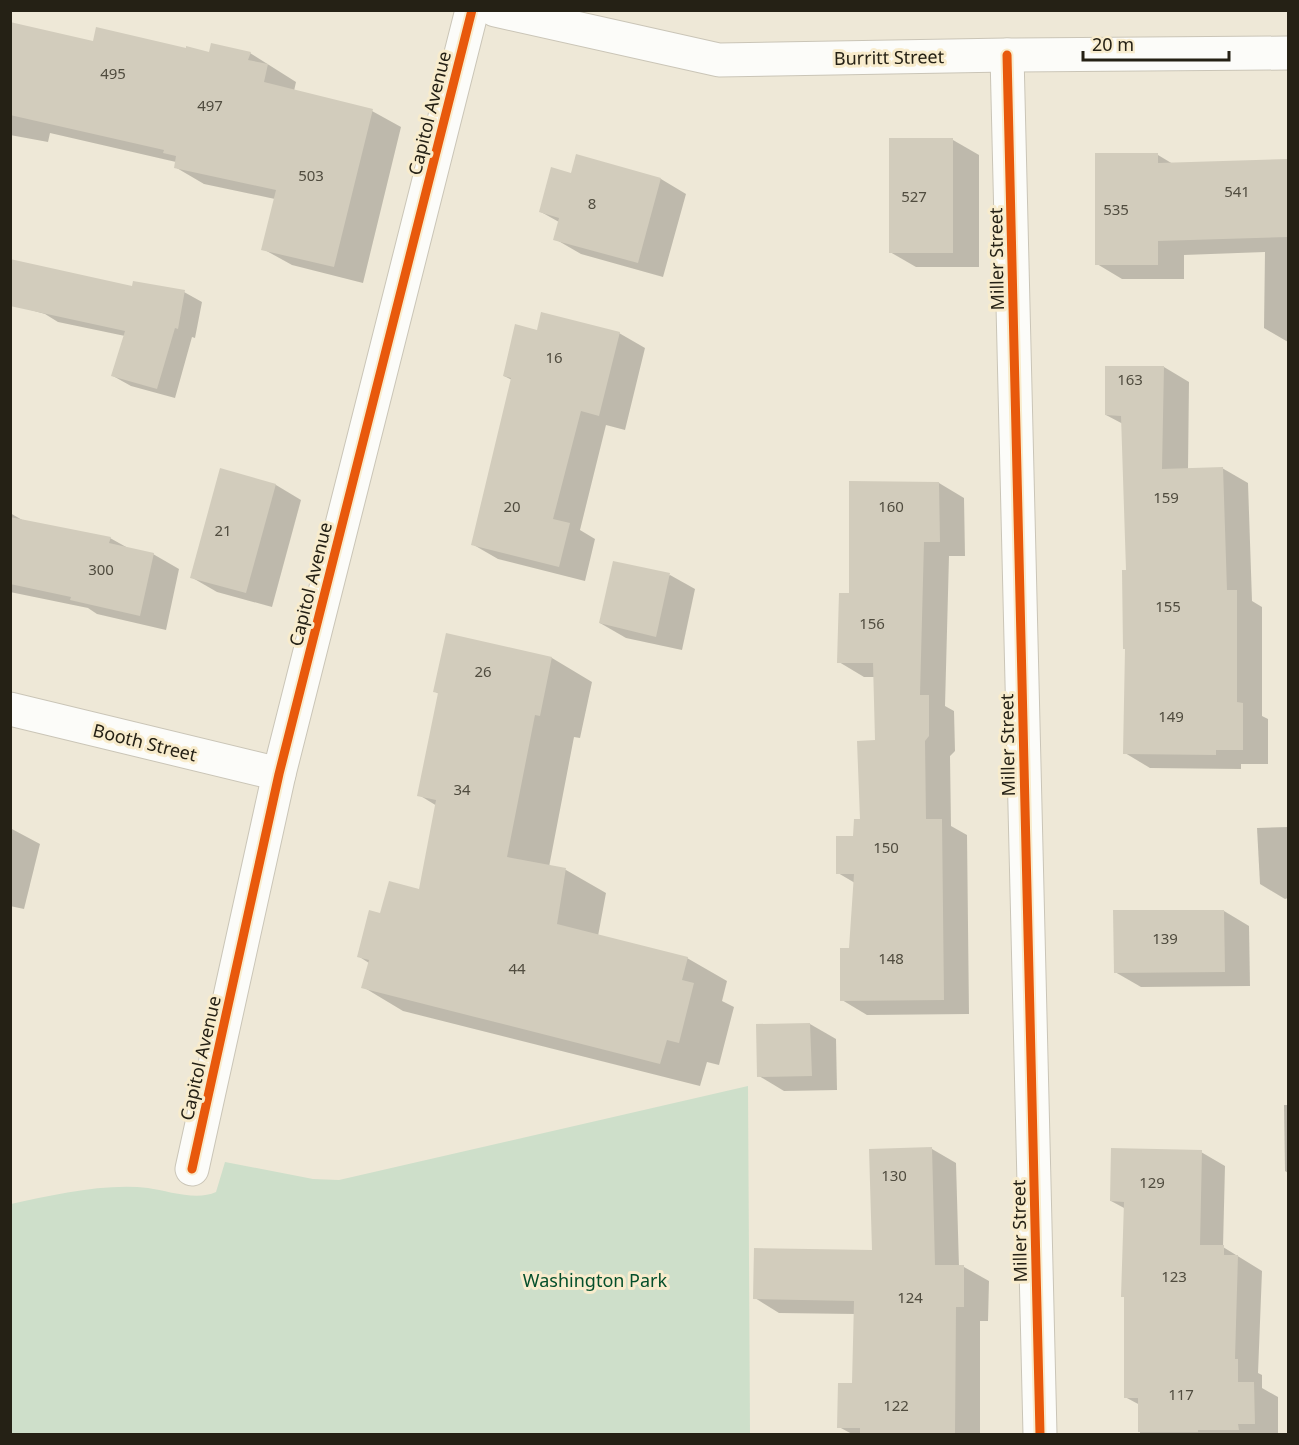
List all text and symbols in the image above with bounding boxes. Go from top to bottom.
scale bar [1083,24,1228,62]
text: 20 m [1092,32,1134,56]
street label: Burritt Street [834,44,945,70]
street label: Capitol Avenue [402,48,456,178]
house number: 495 [100,63,126,83]
house number: 497 [197,95,223,115]
house number: 503 [298,165,324,185]
house number: 541 [1224,181,1250,201]
house number: 527 [901,186,927,206]
house number: 8 [588,193,596,213]
house number: 535 [1103,199,1129,219]
street label: Miller Street [983,207,1009,311]
house number: 16 [545,347,563,367]
house number: 163 [1117,369,1143,389]
house number: 159 [1153,487,1179,507]
house number: 20 [503,496,521,516]
house number: 160 [878,496,904,516]
street label: Capitol Avenue [283,519,337,649]
house number: 21 [214,520,232,540]
house number: 300 [88,559,114,579]
house number: 155 [1155,596,1181,616]
house number: 156 [859,613,885,633]
house number: 26 [474,661,492,681]
street label: Miller Street [994,693,1020,797]
house number: 149 [1158,706,1184,726]
street label: Booth Street [91,718,200,767]
house number: 34 [453,779,471,799]
house number: 150 [873,837,899,857]
house number: 139 [1152,928,1178,948]
house number: 148 [878,948,904,968]
house number: 44 [508,958,526,978]
street label: Capitol Avenue [174,993,226,1123]
house number: 130 [881,1165,907,1185]
house number: 129 [1139,1172,1165,1192]
street label: Miller Street [1006,1179,1032,1283]
house number: 123 [1161,1266,1187,1286]
park label: Washington Park [523,1268,668,1292]
house number: 124 [897,1287,923,1307]
house number: 117 [1168,1384,1194,1404]
house number: 122 [883,1395,909,1415]

